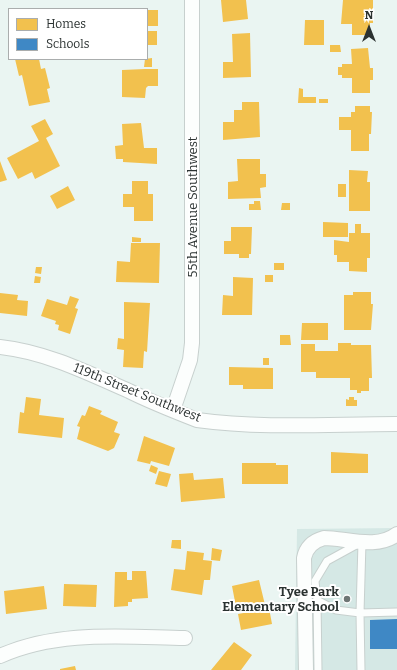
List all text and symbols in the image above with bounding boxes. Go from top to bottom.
legend [8,8,148,60]
north arrow [349,8,389,48]
text: N [365,9,373,22]
text: Homes [46,17,86,31]
text: Schools [46,37,89,51]
street label: 55th Avenue Southwest [185,136,201,278]
street label: 119th Street Southwest [71,360,203,426]
place label: Tyee Park Elementary School [222,584,339,615]
marker: Tyee Park Elementary School [342,594,352,604]

